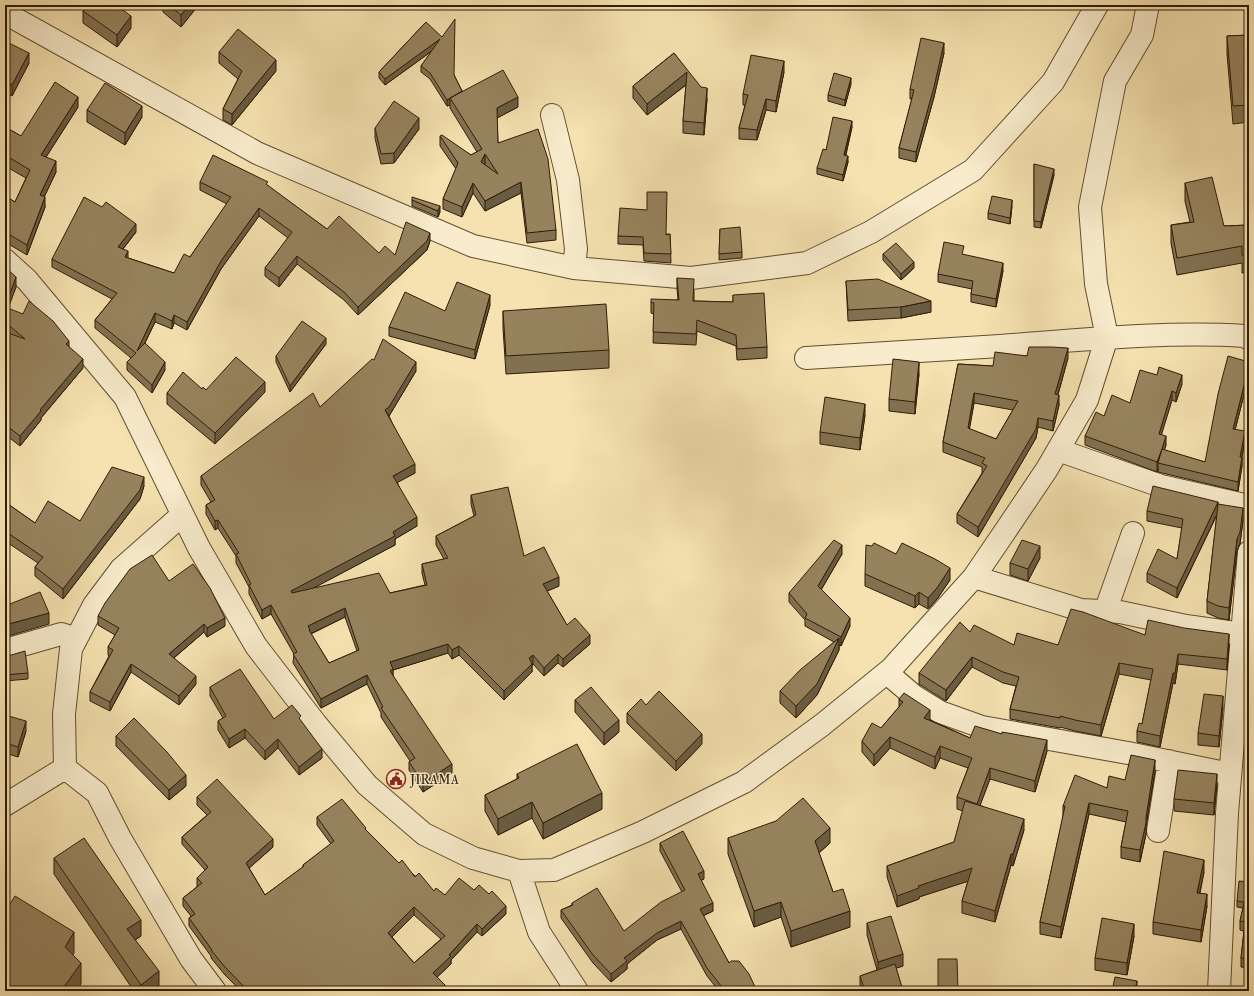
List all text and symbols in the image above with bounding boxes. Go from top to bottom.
public building icon: JIRAMA [385,768,407,790]
place label: JIRAMA [409,772,460,788]

